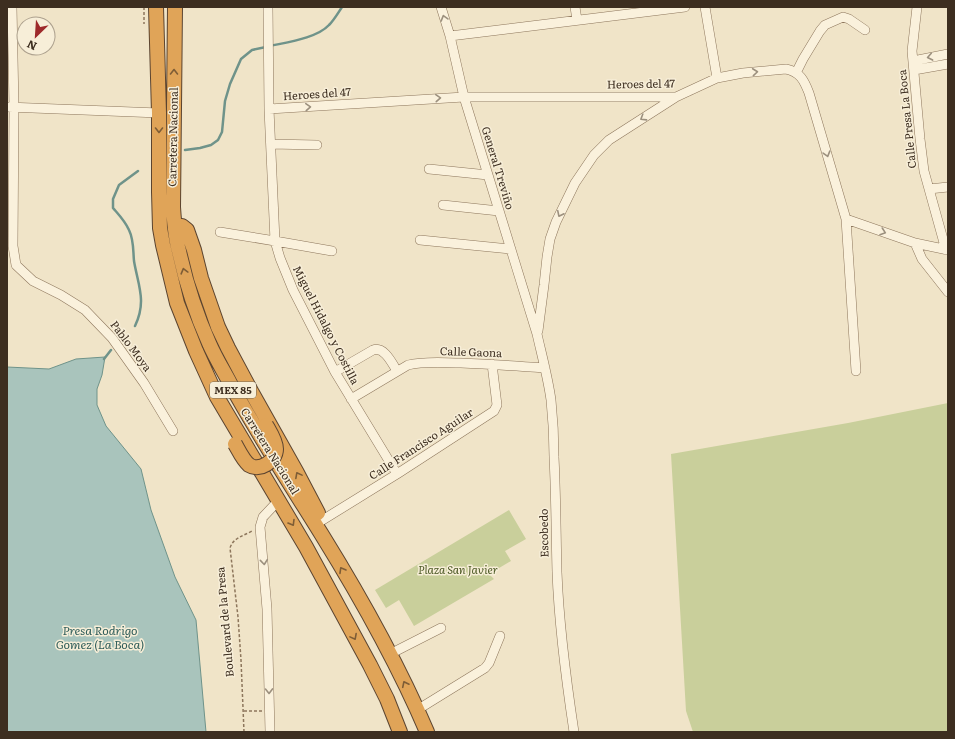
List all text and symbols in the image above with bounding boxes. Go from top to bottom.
one-way arrow [441,15,449,21]
north arrow [16,16,56,56]
text: N [24,37,39,55]
one-way arrow [927,53,933,61]
one-way arrow [752,68,758,77]
one-way arrow [170,69,178,75]
street label: Calle Presa La Boca [893,69,919,169]
street label: Heroes del 47 [607,74,676,92]
street label: Heroes del 47 [282,83,352,103]
street label: Carretera Nacional [163,87,181,187]
one-way arrow [435,94,441,103]
one-way arrow [305,102,311,111]
one-way arrow [640,113,647,121]
street label: General Treviño [479,124,519,211]
one-way arrow [155,127,163,133]
one-way arrow [822,151,831,158]
one-way arrow [557,210,565,217]
one-way arrow [879,227,886,235]
street label: Miguel Hidalgo y Costilla [290,262,364,387]
one-way arrow [180,267,189,274]
street label: Pablo Moya [107,317,156,374]
street label: Calle Gaona [440,342,503,360]
road number: MEX 85 [210,382,256,398]
street label: Calle Francisco Aguilar [365,403,476,483]
street label: Carretera Nacional [238,404,304,497]
one-way arrow [296,472,303,479]
street label: Escobedo [535,508,551,558]
one-way arrow [287,519,294,526]
one-way arrow [259,559,268,565]
park label: Plaza San Javier [418,561,498,577]
street label: Boulevard de la Presa [211,566,237,678]
one-way arrow [340,567,347,574]
water label: Presa Rodrigo Gomez (La Boca) [56,621,144,653]
one-way arrow [350,633,357,640]
one-way arrow [402,680,410,688]
one-way arrow [265,688,274,694]

